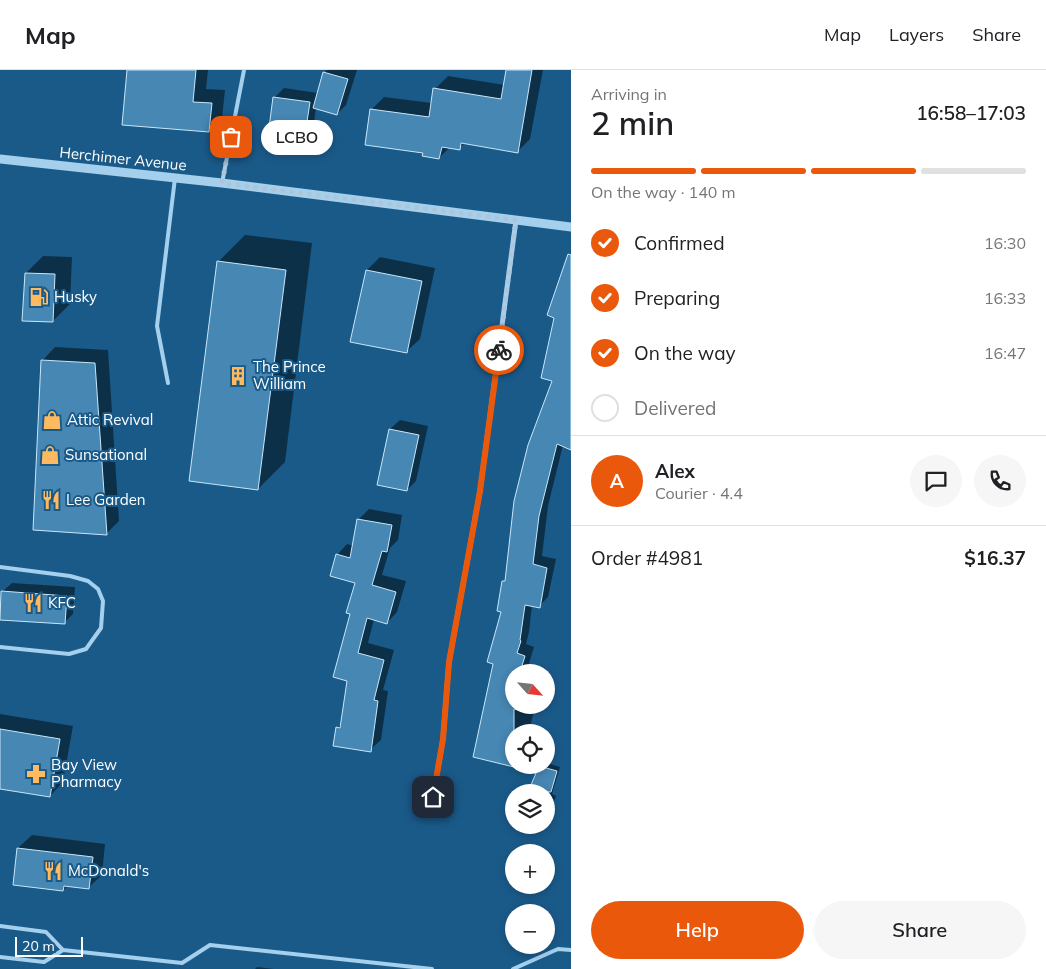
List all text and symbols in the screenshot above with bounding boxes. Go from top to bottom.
text: Map [25,20,76,50]
text: Map [824,23,861,46]
text: Layers [889,23,944,46]
text: Share [972,23,1021,46]
text: Arriving in [591,84,667,104]
text: 16:58–17:03 [916,101,1026,125]
text: 2 min [591,103,674,143]
pin [210,116,252,158]
callout: LCBO [261,120,334,154]
icon: bag [217,123,245,151]
text: LCBO [276,127,318,147]
street label: Herchimer Avenue [59,142,188,175]
text: On the way · 140 m [591,182,736,202]
icon: check [591,229,619,257]
text: Confirmed [634,231,725,255]
text: 16:30 [984,233,1026,253]
icon: check [591,284,619,312]
fuel station icon: Husky [28,286,50,308]
text: Preparing [634,286,720,310]
place label: Husky [54,287,97,306]
text: 16:33 [984,288,1026,308]
courier [474,325,524,375]
icon: bike [485,336,513,364]
icon: check [591,339,619,367]
text: On the way [634,341,736,365]
text: 16:47 [984,343,1026,363]
place label: The Prince William [253,357,326,393]
building icon: The Prince William [227,365,249,387]
text: Delivered [634,396,716,420]
shop icon: Attic Revival [41,409,63,431]
place label: Attic Revival [67,410,153,429]
shop icon: Sunsational [39,444,61,466]
place label: Sunsational [65,445,147,464]
button: chat [910,455,962,507]
button: phone [974,455,1026,507]
text: Alex [655,459,695,483]
text: A [610,469,624,493]
text: Courier · 4.4 [655,483,743,503]
restaurant icon: Lee Garden [40,489,62,511]
place label: Lee Garden [66,490,146,509]
text: Order #4981 [591,546,703,570]
text: $16.37 [964,546,1026,570]
restaurant icon: KFC [22,592,44,614]
place label: KFC [48,593,76,612]
north arrow [505,664,555,714]
map controls [505,664,555,954]
button: locate [505,724,555,774]
place label: Bay View Pharmacy [51,755,122,791]
pharmacy icon: Bay View Pharmacy [25,763,47,785]
pin [412,776,454,818]
icon: home [419,783,447,811]
button: layers [505,784,555,834]
button: + [505,844,555,894]
restaurant icon: McDonald's [42,860,64,882]
place label: McDonald's [68,861,149,880]
button: Help [591,901,804,959]
button: Share [814,901,1026,959]
button: − [505,904,555,954]
scale bar [15,934,82,957]
text: 20 m [22,937,55,955]

